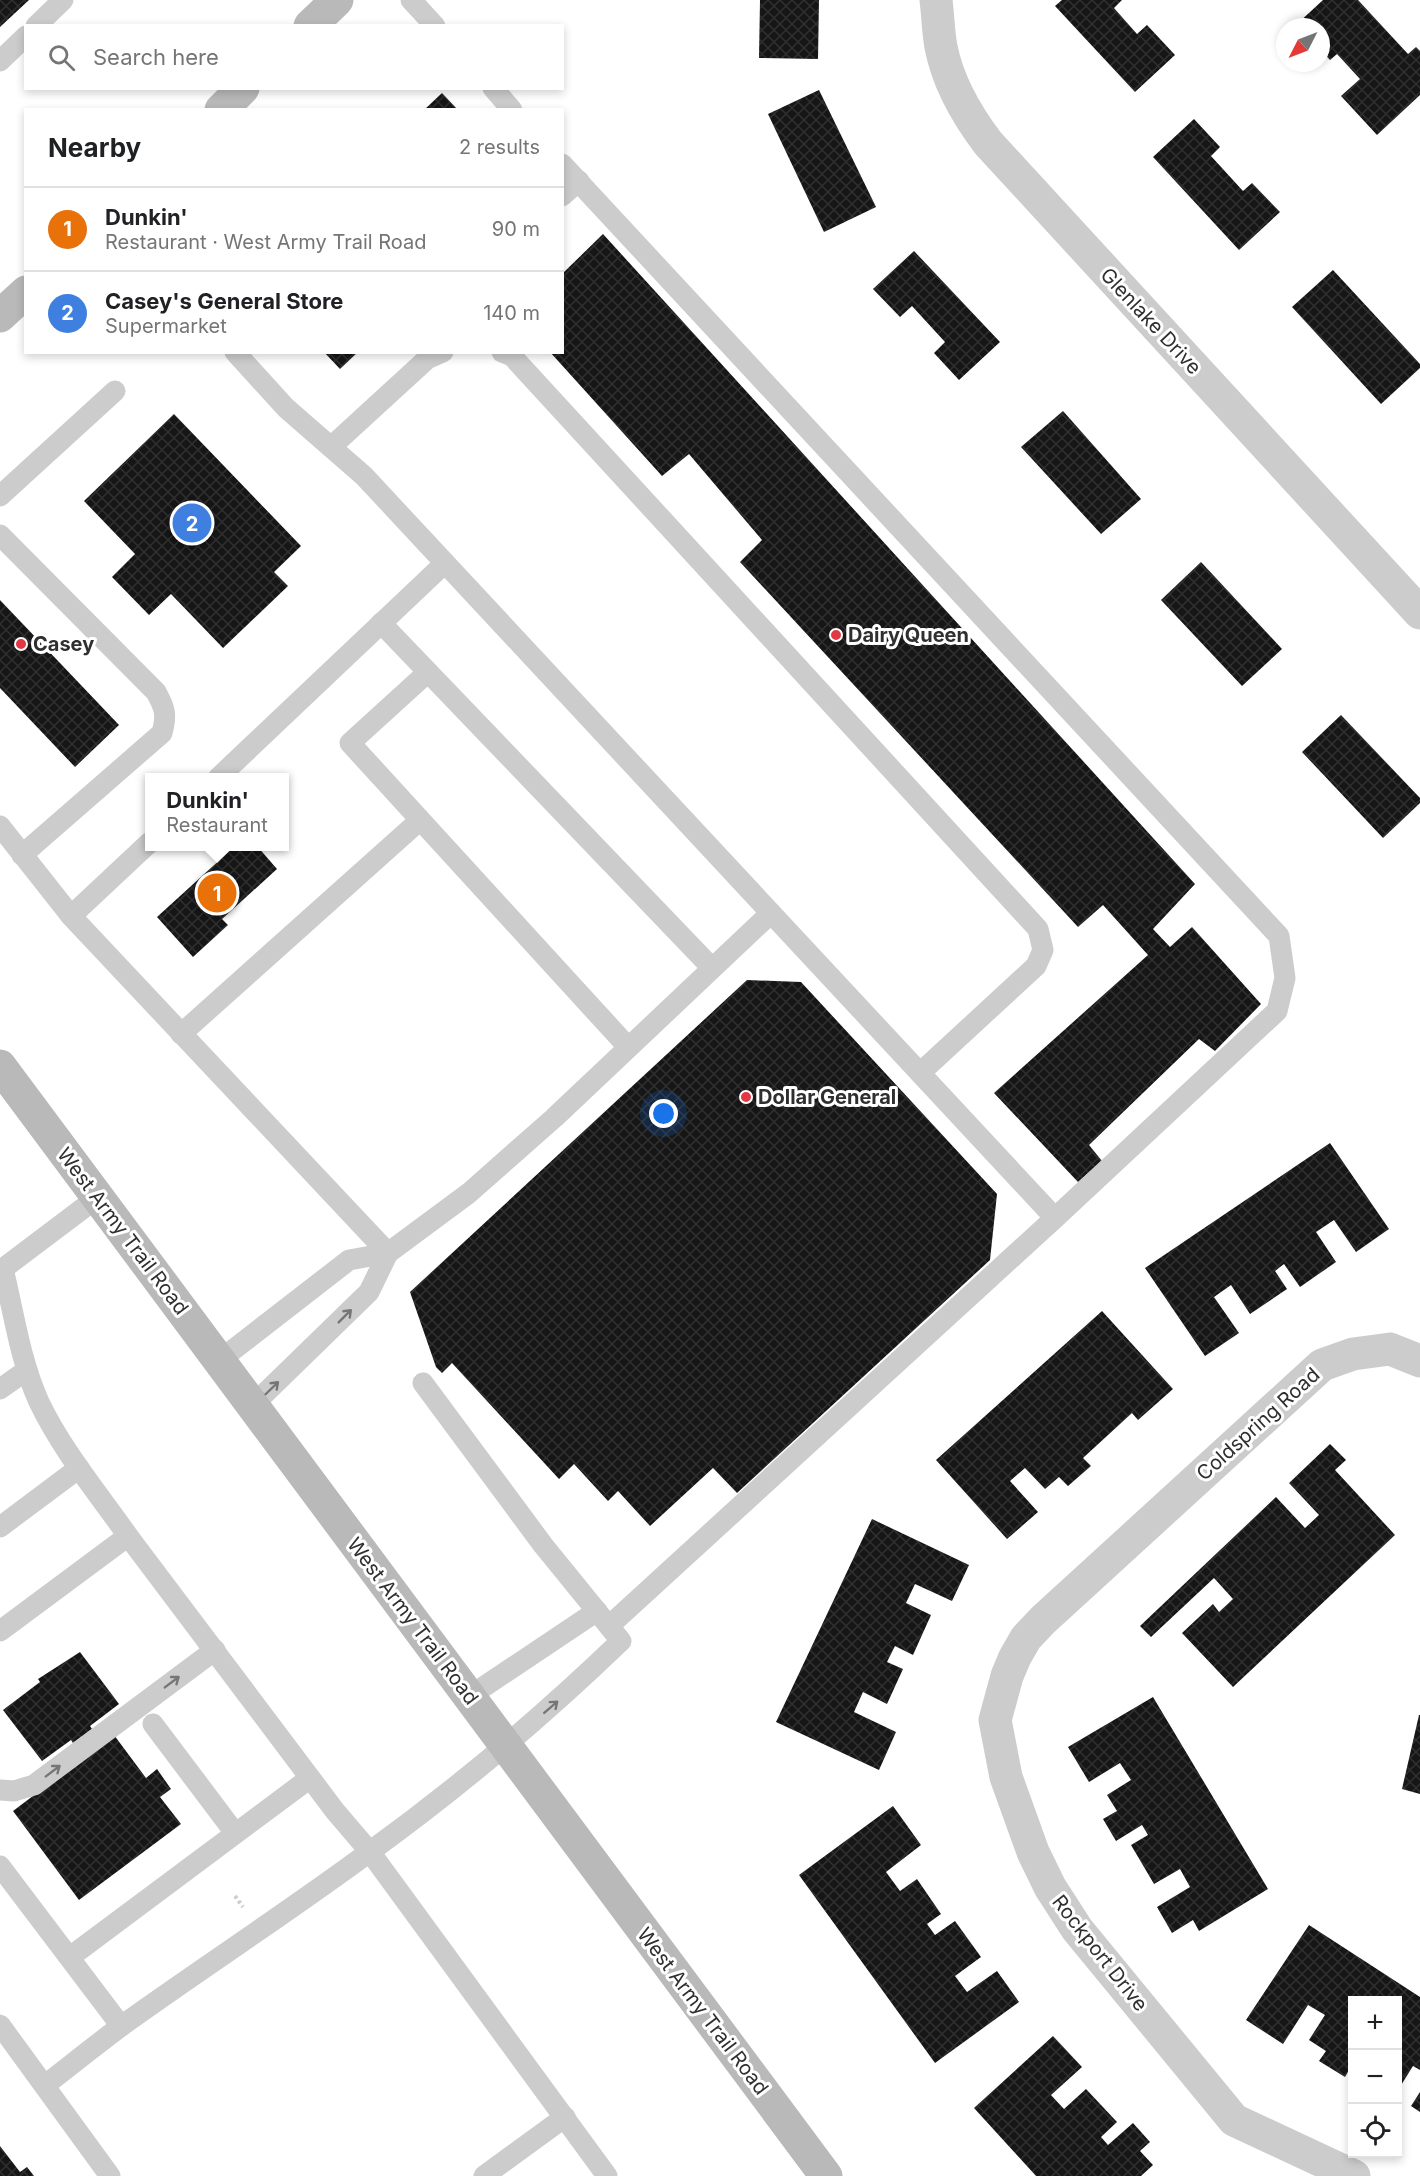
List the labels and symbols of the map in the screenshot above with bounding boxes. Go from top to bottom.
north arrow [1276,18,1330,72]
street label: Glenlake Drive [1096,263,1206,379]
pin: 2 [172,500,212,546]
place label: Dairy Queen [848,623,969,647]
marker: Dairy Queen [829,628,843,642]
place label: Casey [33,632,94,656]
marker: Casey [14,637,28,651]
pin: 1 [198,870,236,916]
place label: Dollar General [758,1085,896,1109]
marker: Dollar General [739,1090,753,1104]
your location [649,1099,678,1128]
street label: West Army Trail Road [52,1143,194,1319]
one-way arrow [338,1308,352,1323]
street label: Coldspring Road [1192,1363,1324,1485]
one-way arrow [264,1380,279,1395]
street label: West Army Trail Road [342,1533,484,1709]
one-way arrow [163,1676,179,1688]
one-way arrow [543,1700,558,1714]
one-way arrow [44,1765,60,1777]
street label: Rockport Drive [1047,1890,1153,2016]
street label: West Army Trail Road [632,1923,774,2099]

